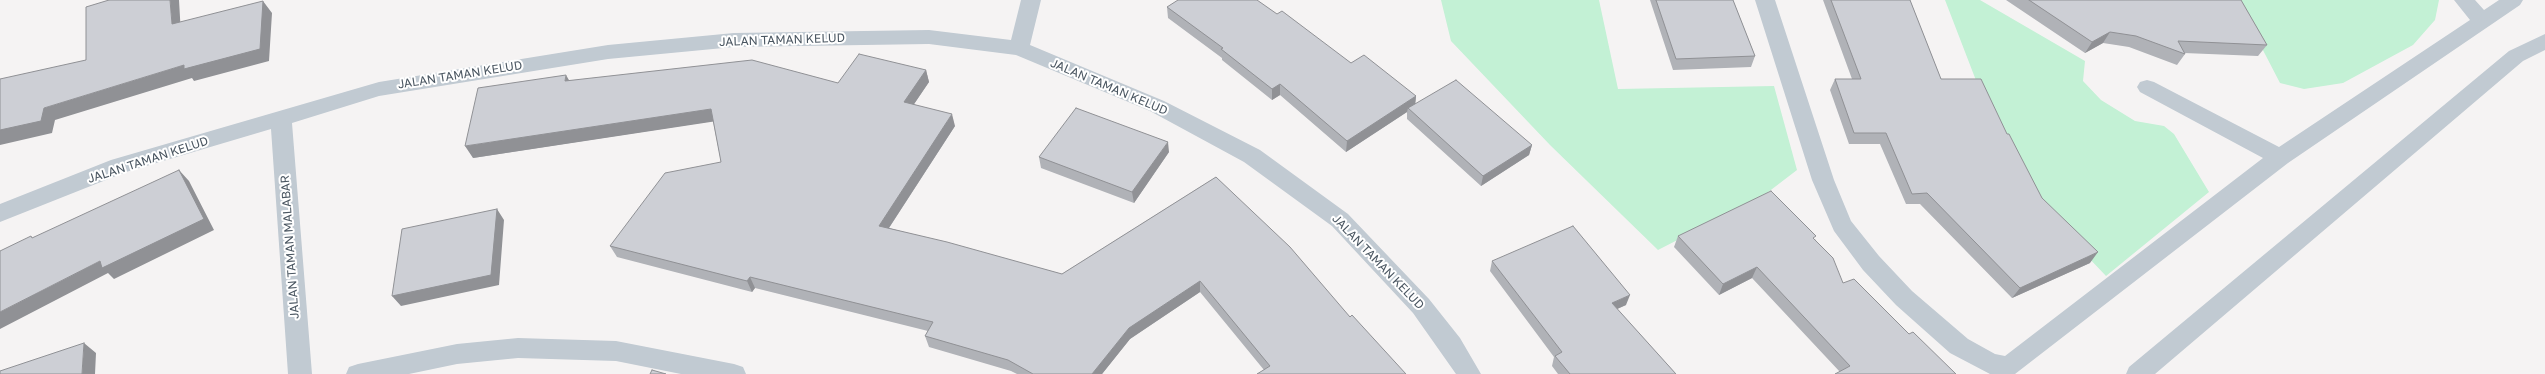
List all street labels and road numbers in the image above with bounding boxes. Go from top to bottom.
street label: JALAN TAMAN KELUD [719,31,845,49]
street label: JALAN TAMAN KELUD [1048,56,1170,118]
street label: JALAN TAMAN KELUD [397,58,523,92]
street label: JALAN TAMAN KELUD [86,134,210,186]
street label: JALAN TAMAN MALABAR [278,175,302,319]
street label: JALAN TAMAN KELUD [1329,212,1427,312]

